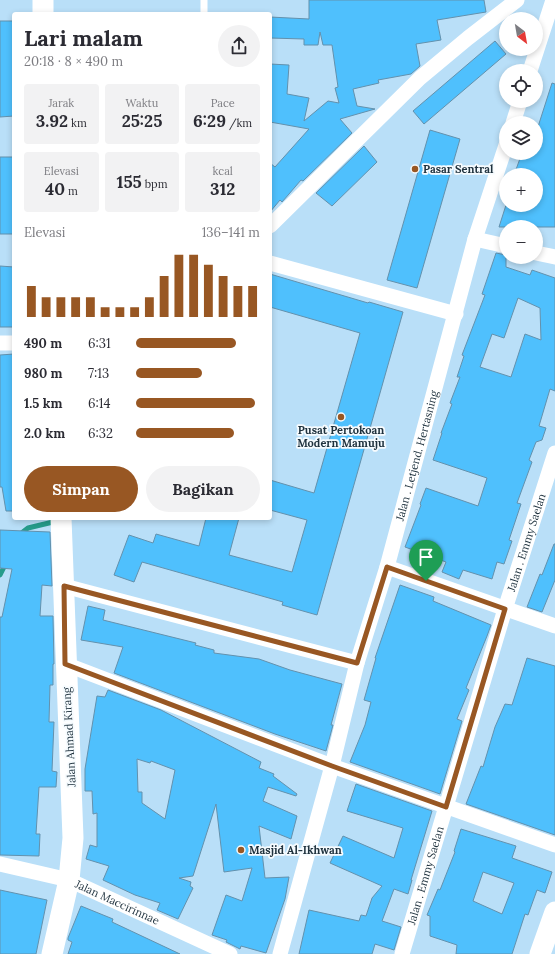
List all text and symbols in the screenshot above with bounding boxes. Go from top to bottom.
north arrow [499,12,543,56]
map controls [499,12,543,264]
text: Lari malam [24,24,143,52]
button: share [218,25,260,67]
text: 20:18 · 8 × 490 m [24,53,123,70]
button: locate [499,64,543,108]
text: Jarak [48,96,74,110]
text: Waktu [126,96,158,110]
text: Pace [211,96,235,110]
text: 3.92 [36,110,68,132]
text: 25:25 [122,110,162,132]
text: 6:29 [193,110,226,132]
text: km [68,116,87,130]
text: /km [226,116,252,130]
button: layers [499,116,543,160]
place label: Pasar Sentral [423,162,494,176]
text: Elevasi [44,164,79,178]
text: kcal [212,164,233,178]
marker: Pasar Sentral [410,164,420,174]
button: + [499,168,543,212]
text: 155 [117,171,142,193]
text: bpm [142,177,167,191]
text: 40 [45,178,65,200]
text: 312 [210,178,235,200]
text: m [65,184,78,198]
button: − [499,220,543,264]
text: Elevasi [24,224,65,241]
text: 136–141 m [202,224,260,241]
text: 490 m [24,335,62,352]
text: 6:31 [88,335,111,352]
text: 980 m [24,365,63,382]
text: 7:13 [88,365,109,382]
street label: Jalan . Letjend. Hertasning [392,388,441,523]
text: 1.5 km [24,395,62,412]
text: 6:14 [88,395,111,412]
marker: Pusat Pertokoan Modern Mamuju [336,412,346,422]
place label: Pusat Pertokoan Modern Mamuju [297,423,385,450]
text: 2.0 km [24,425,65,442]
text: 6:32 [88,425,113,442]
button: Simpan [24,466,138,512]
button: Bagikan [146,466,260,512]
street label: Jalan . Emmy Saelan [504,491,549,594]
pin [409,540,443,581]
icon: arrive [415,546,437,568]
street label: Jalan Ahmad Kirang [59,686,79,788]
street label: Jalan . Emmy Saelan [404,824,447,927]
place label: Masjid Al-Ikhwan [249,843,342,857]
marker: Masjid Al-Ikhwan [236,845,246,855]
street label: Jalan Maccirinnae [72,876,162,928]

